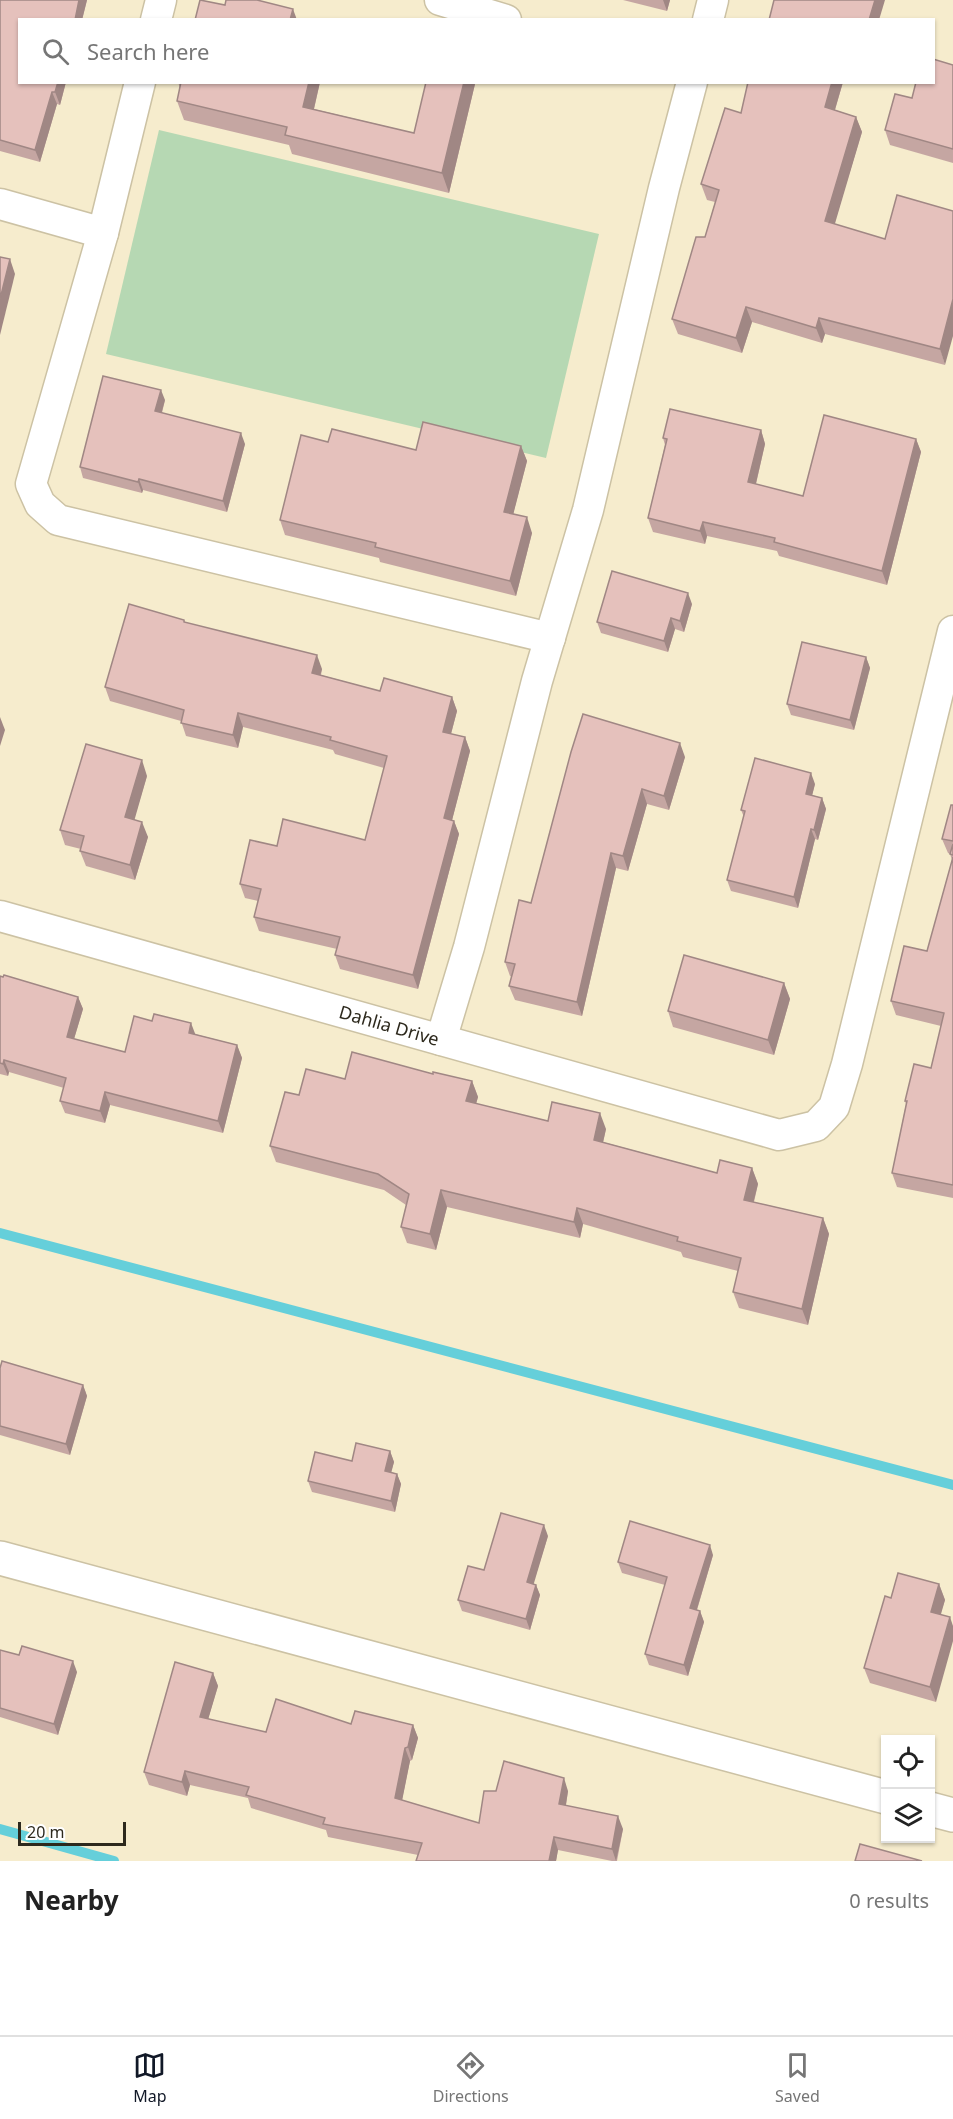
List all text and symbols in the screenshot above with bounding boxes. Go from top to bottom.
search box [18,18,935,84]
icon: search [39,35,72,68]
text: Search here [87,36,209,66]
street label: Dahlia Drive [336,999,442,1051]
map controls [881,1735,935,1843]
button: locate [881,1735,935,1789]
button: layers [881,1789,935,1843]
scale bar [18,1819,126,1846]
text: 20 m [27,1821,64,1843]
text: Nearby [24,1882,119,1918]
text: 0 results [849,1887,929,1914]
tab: Map [133,2049,166,2107]
tab: Directions [433,2049,509,2107]
tab: Saved [775,2049,820,2107]

